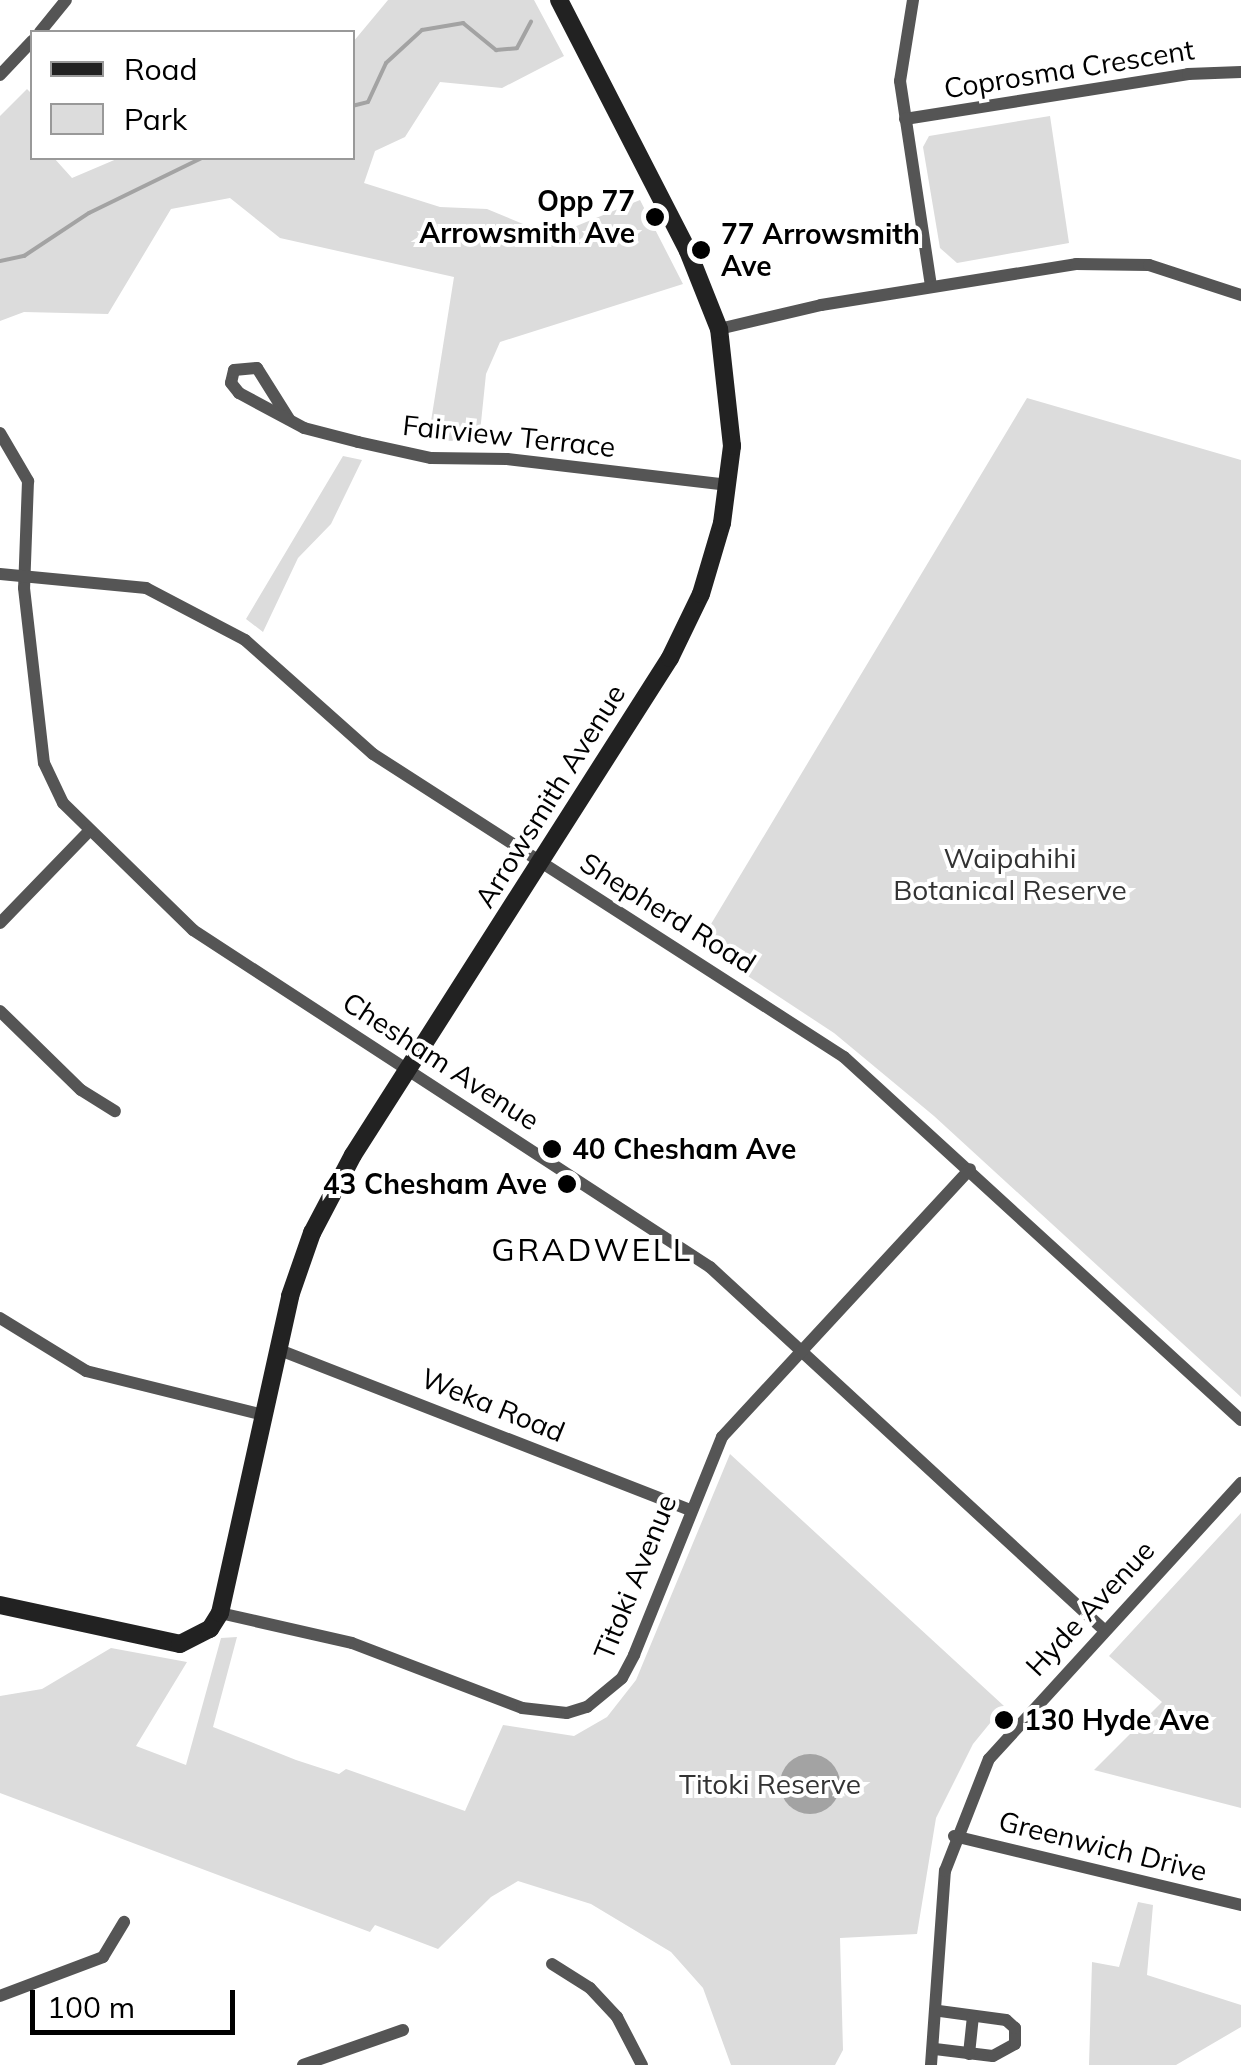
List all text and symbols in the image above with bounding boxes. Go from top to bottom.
legend [30,30,355,160]
street label: Coprosma Crescent [942,33,1196,105]
text: Road [124,50,198,88]
text: Park [124,100,187,138]
place label: Opp 77 Arrowsmith Ave [419,184,635,250]
marker: Opp 77 Arrowsmith Ave [644,206,666,228]
place label: 77 Arrowsmith Ave [721,217,920,283]
marker: 77 Arrowsmith Ave [690,239,712,261]
street label: Fairview Terrace [401,408,617,464]
street label: Arrowsmith Avenue [468,678,632,914]
park label: Waipahihi Botanical Reserve [893,841,1127,907]
street label: Shepherd Road [574,846,762,980]
street label: Chesham Avenue [337,985,545,1137]
place label: 40 Chesham Ave [572,1132,796,1166]
marker: 40 Chesham Ave [541,1138,563,1160]
place label: 43 Chesham Ave [323,1167,547,1201]
marker: 43 Chesham Ave [556,1173,578,1195]
district label: GRADWELL [491,1230,693,1268]
street label: Weka Road [416,1361,570,1449]
street label: Titoki Avenue [587,1490,683,1664]
street label: Hyde Avenue [1019,1533,1161,1683]
place label: 130 Hyde Ave [1024,1703,1210,1737]
marker: 130 Hyde Ave [993,1709,1015,1731]
park label: Titoki Reserve [679,1767,861,1801]
street label: Greenwich Drive [995,1804,1211,1888]
scale bar [35,1970,240,2032]
text: 100 m [47,1988,135,2026]

